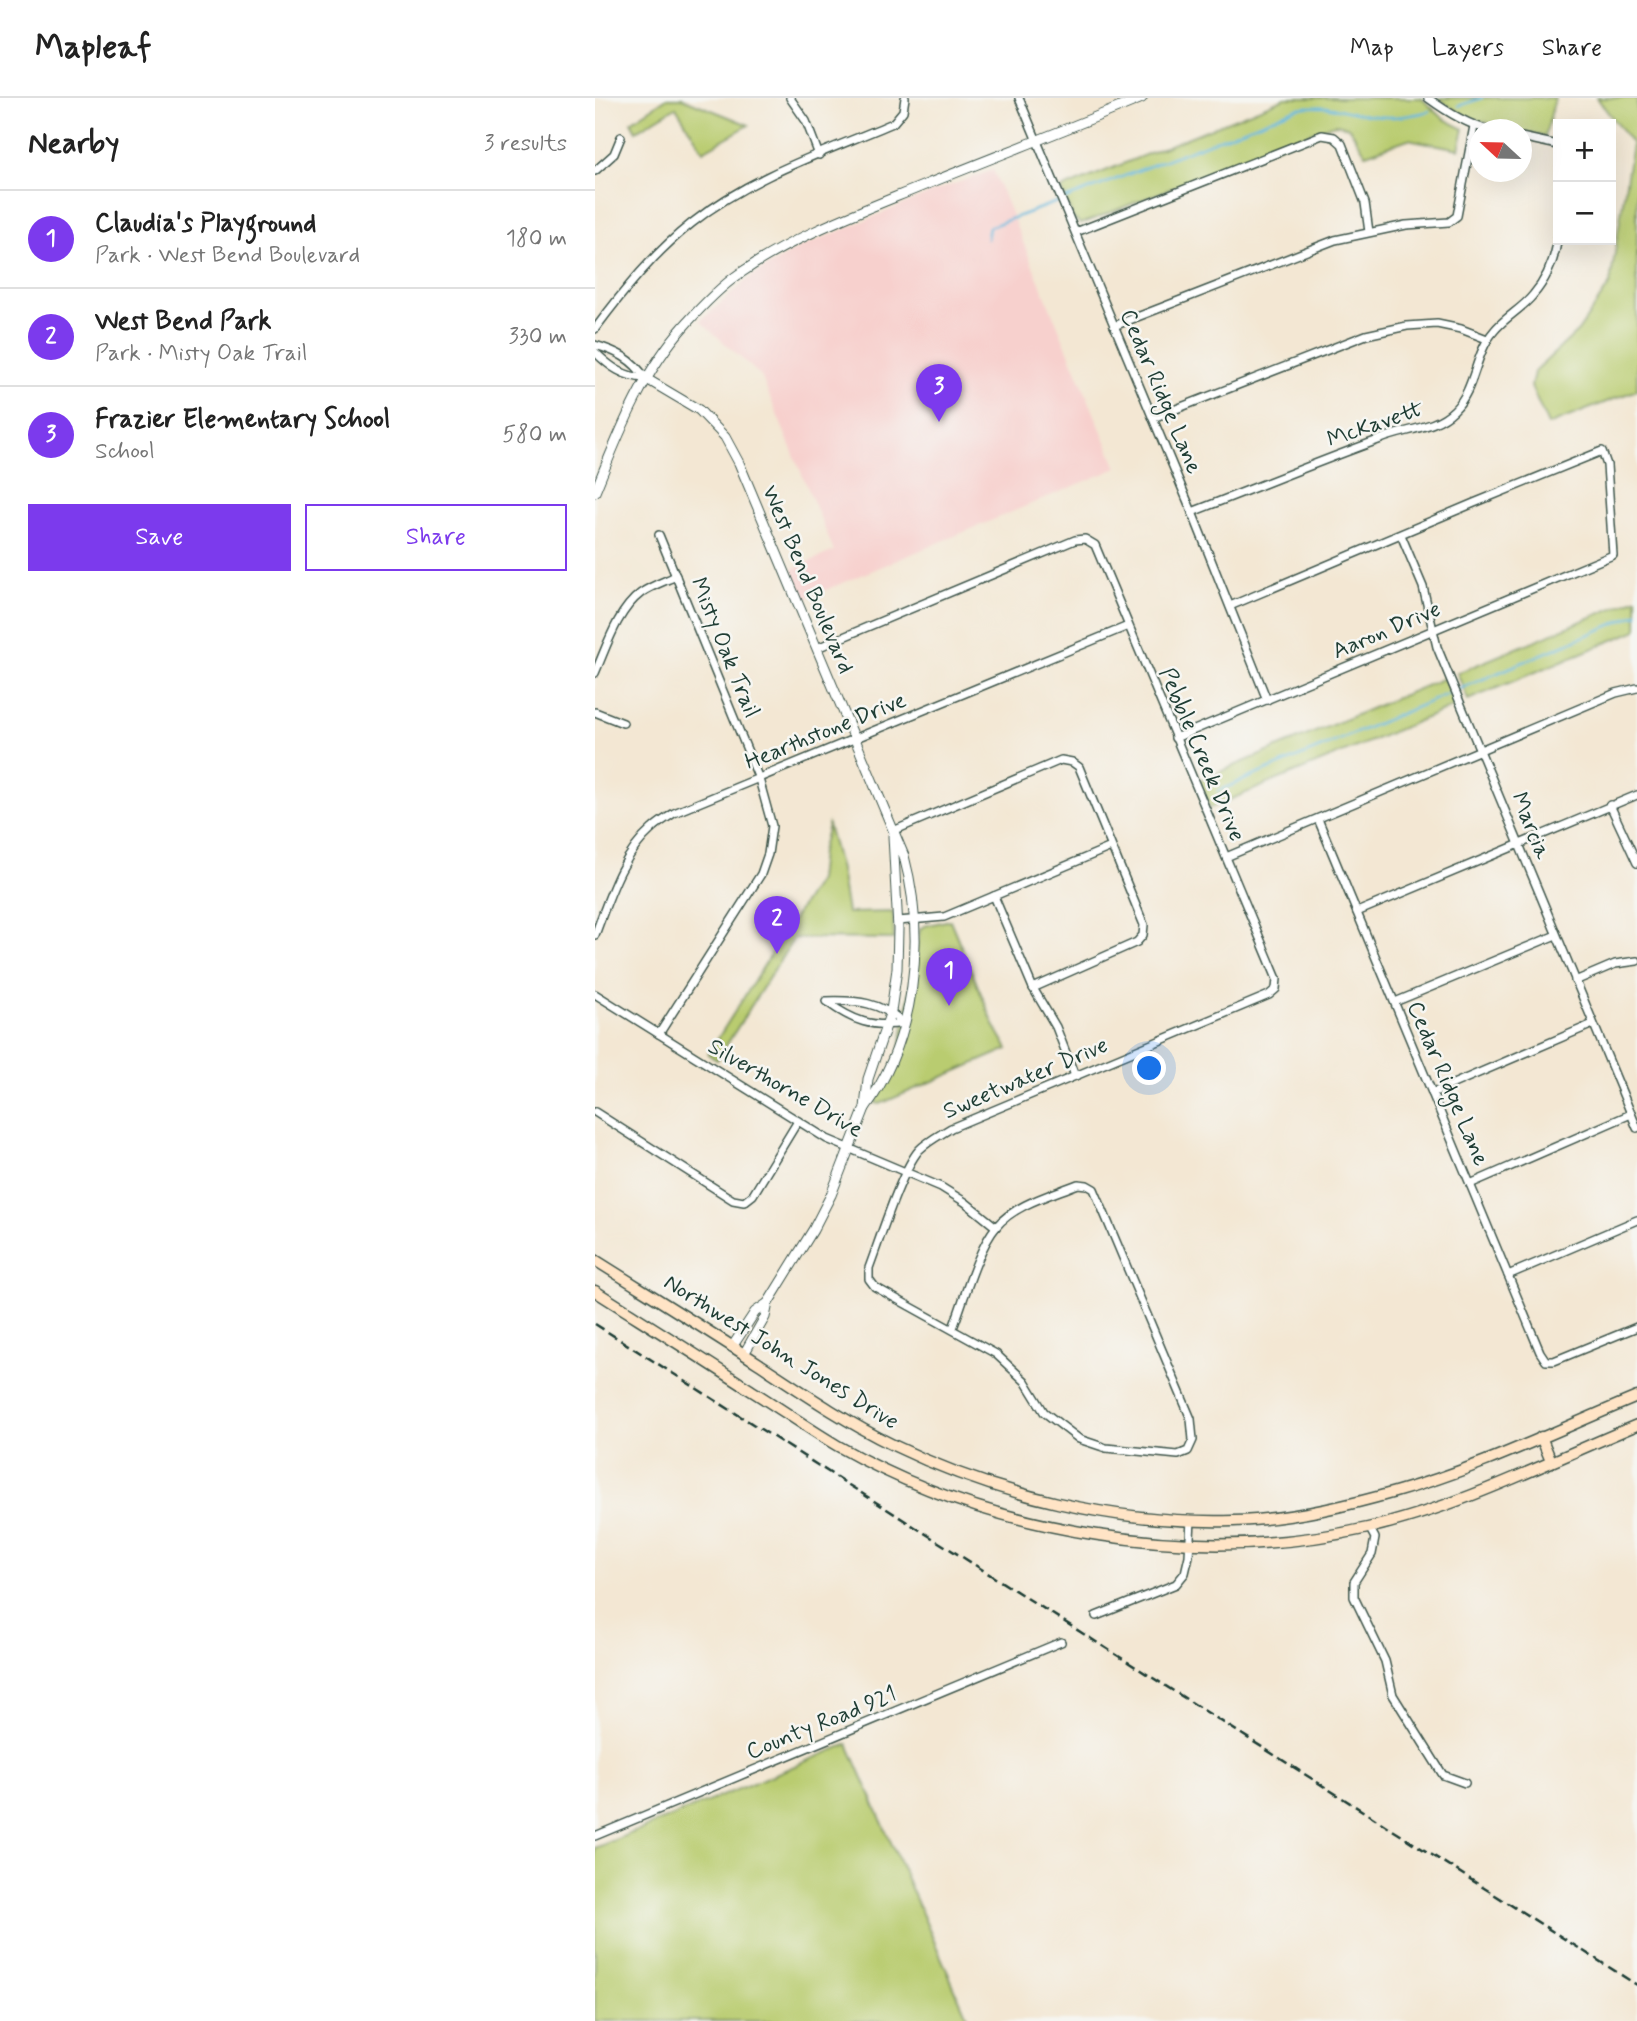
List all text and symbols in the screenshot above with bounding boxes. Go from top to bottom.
text: Mapleaf [35,26,151,70]
text: Map [1350,33,1394,64]
text: Layers [1432,33,1504,64]
text: Share [1542,33,1602,64]
north arrow [1469,119,1532,182]
map controls [1553,119,1616,245]
button: + [1553,119,1616,182]
text: Nearby [28,124,119,163]
text: 3 results [484,129,567,159]
button: − [1553,182,1616,245]
text: Claudia's Playground [95,207,316,241]
text: 1 [46,224,56,254]
text: 180 m [506,224,567,254]
text: Park · West Bend Boulevard [95,241,360,271]
text: West Bend Park [95,305,272,339]
street label: Cedar Ridge Lane [1110,305,1208,480]
text: 2 [45,322,57,352]
text: 330 m [509,322,567,352]
text: Park · Misty Oak Trail [95,339,308,369]
pin: 3 [916,364,962,422]
street label: McKavett [1323,394,1428,455]
text: Frazier Elementary School [95,403,390,437]
text: 3 [46,420,56,450]
text: 580 m [502,420,567,450]
text: School [95,437,155,467]
street label: West Bend Boulevard [754,481,860,678]
button: Save [28,504,291,571]
button: Share [305,504,567,571]
street label: Misty Oak Trail [682,573,766,722]
street label: Aaron Drive [1328,595,1445,667]
street label: Pebble Creek Drive [1151,663,1251,846]
street label: Hearthstone Drive [741,686,911,778]
street label: Marcia [1503,788,1557,864]
pin: 2 [754,896,800,954]
pin: 1 [926,948,972,1006]
street label: Cedar Ridge Lane [1397,997,1495,1172]
street label: Sweetwater Drive [939,1031,1113,1127]
street label: Silverthorne Drive [702,1032,868,1145]
your location [1132,1051,1166,1085]
street label: Northwest John Jones Drive [658,1268,904,1437]
street label: County Road 921 [742,1680,901,1768]

